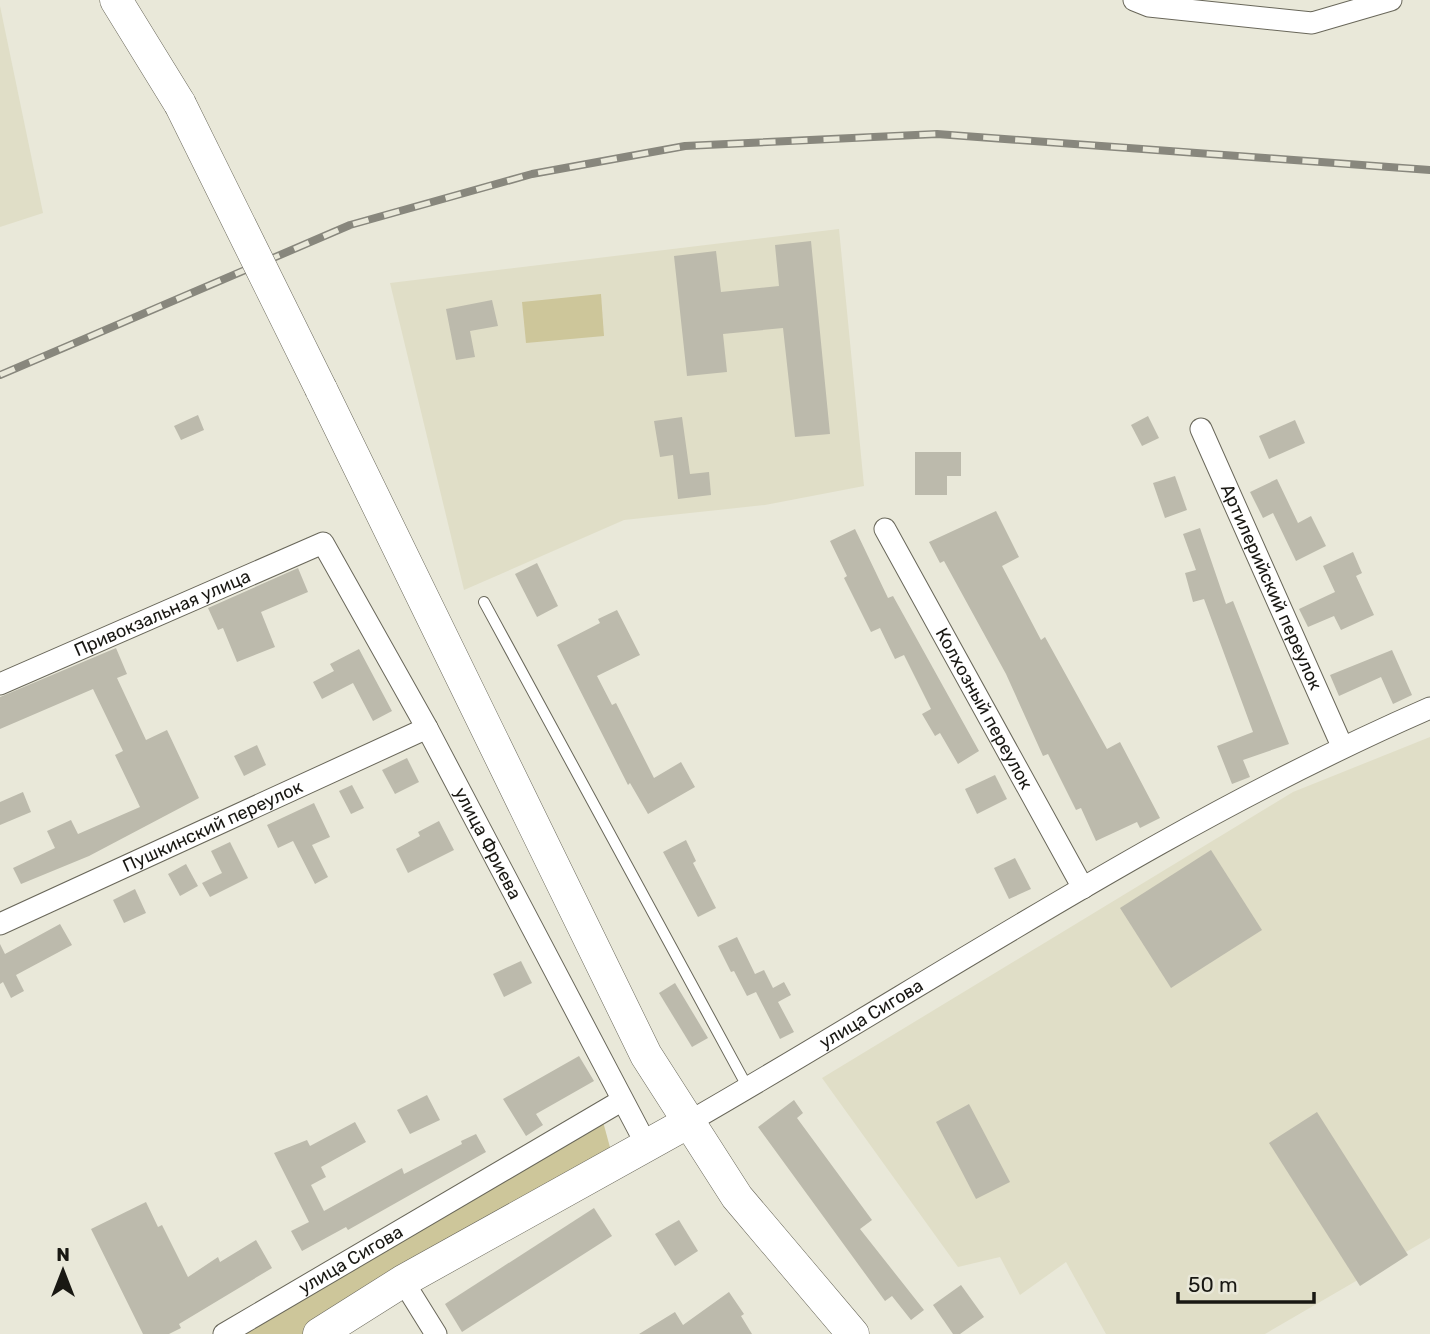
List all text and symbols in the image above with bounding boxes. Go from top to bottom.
street label: Артилерийский переулок [1216,481,1327,694]
street label: Привокзальная улица [71,565,254,661]
street label: Колхозный переулок [931,624,1038,793]
street label: Пушкинский переулок [119,775,306,877]
street label: улица Фриева [449,784,526,903]
street label: улица Сигова [815,974,927,1054]
street label: улица Сигова [295,1220,407,1299]
north arrow [28,1236,98,1306]
text: N [56,1243,70,1266]
scale bar [1178,1260,1314,1304]
text: 50 m [1188,1272,1238,1297]

